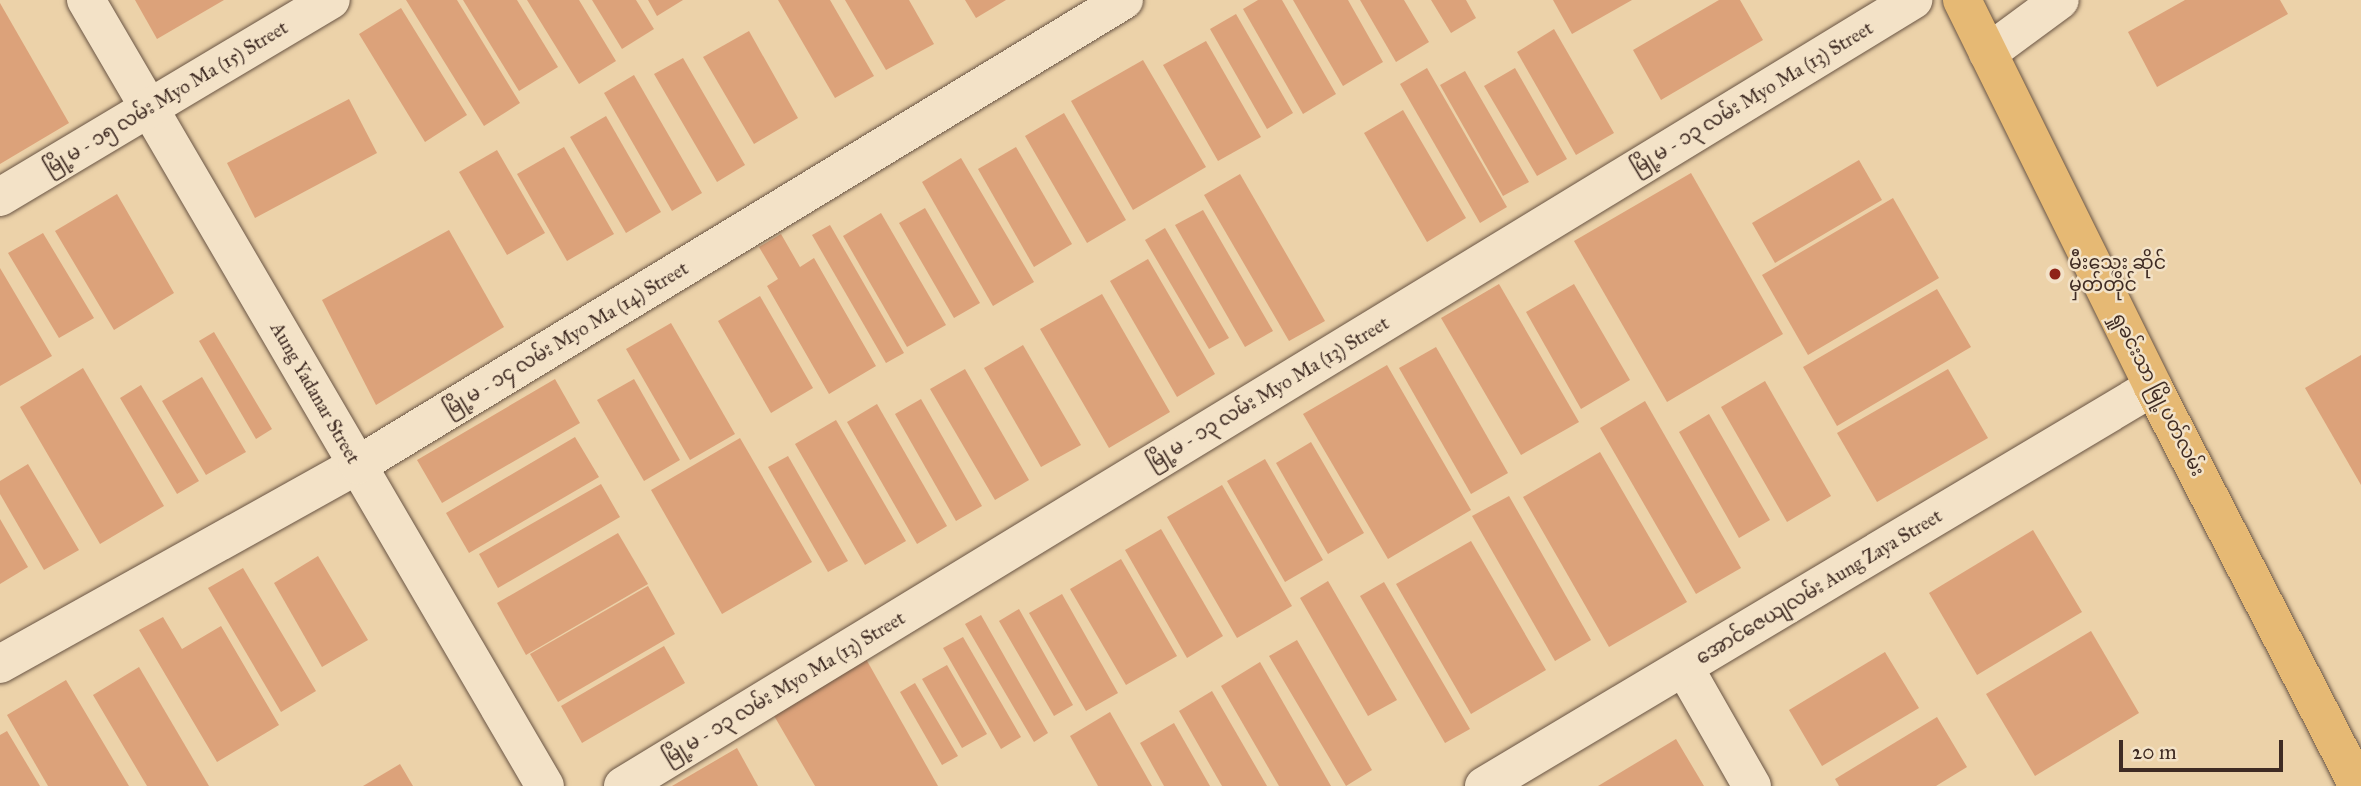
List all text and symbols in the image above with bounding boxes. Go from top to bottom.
street label: မြို့မ - ၁၅ လမ်း Myo Ma (15) Street [40,16,292,180]
street label: မြို့မ - ၁၃ လမ်း Myo Ma (13) Street [1627,17,1877,179]
place label: မီးသွေး ဆိုင် မှတ်တိုင် [2069,252,2166,296]
street label: မြို့မ - ၁၄ လမ်း Myo Ma (14) Street [440,257,692,421]
marker: မီးသွေး ဆိုင် မှတ်တိုင် [2047,266,2063,282]
street label: ရှုခင်းသာ မြို့ပတ်လမ်း [2107,308,2209,480]
street label: မြို့မ - ၁၃ လမ်း Myo Ma (13) Street [1143,312,1393,474]
street label: Aung Yadanar Street [265,318,365,468]
street label: အောင်ဇေယျလမ်း Aung Zaya Street [1692,504,1946,670]
street label: မြို့မ - ၁၃ လမ်း Myo Ma (13) Street [659,607,909,769]
scale bar [2123,726,2288,770]
text: 20 m [2132,739,2177,765]

